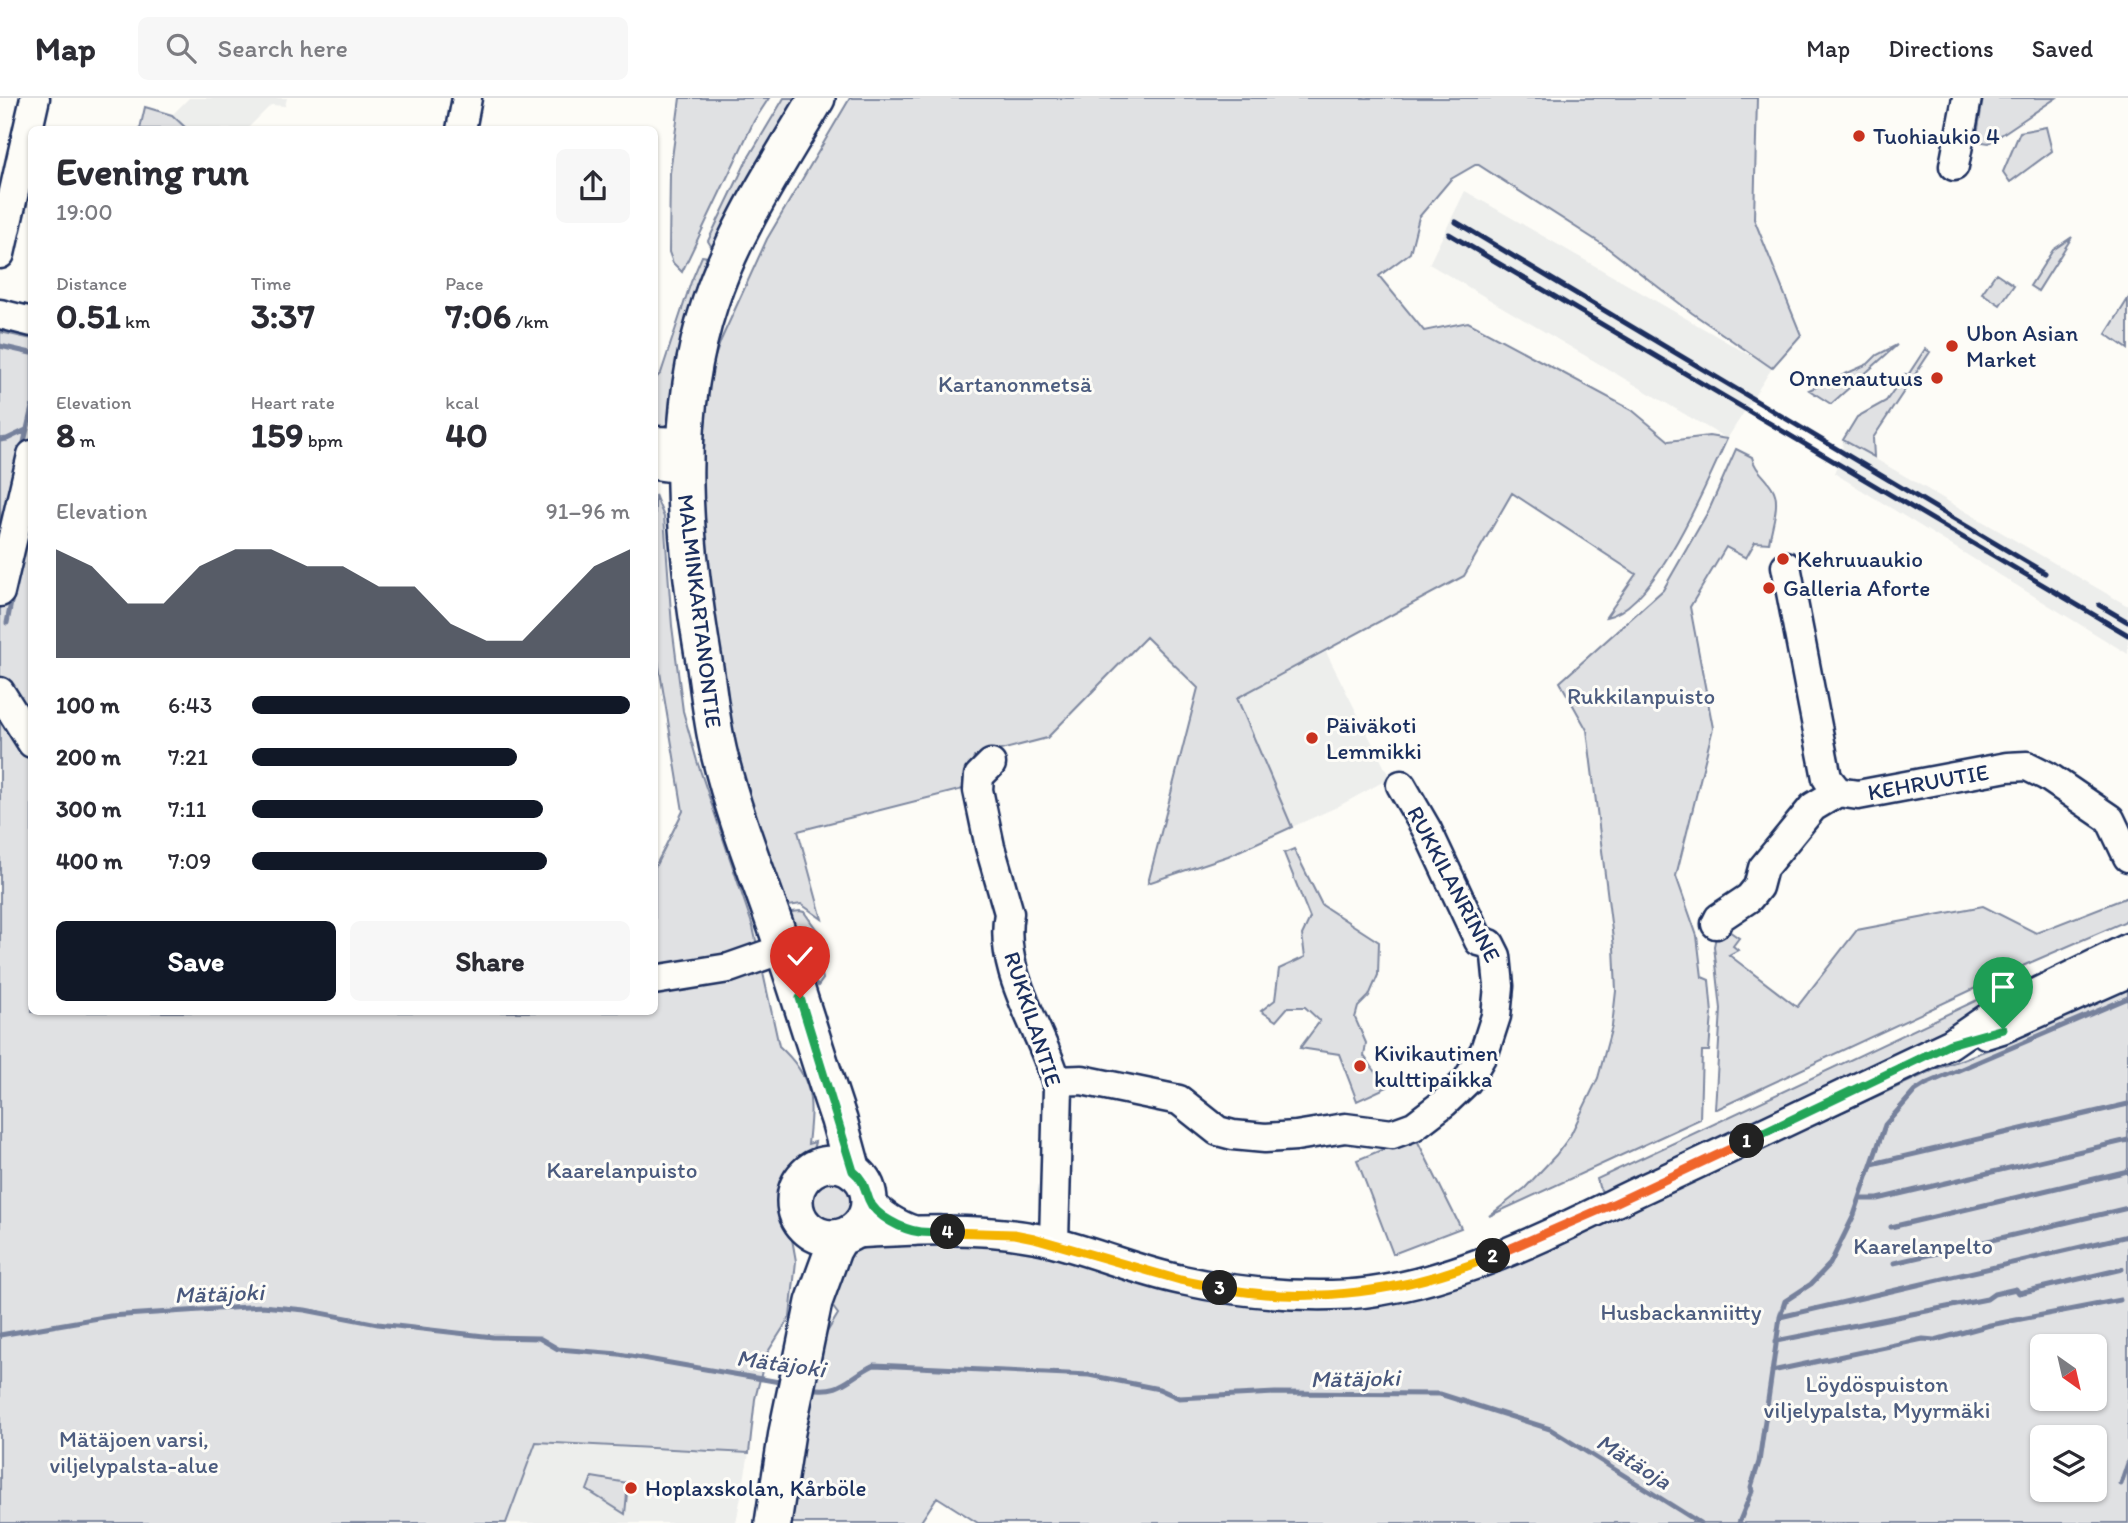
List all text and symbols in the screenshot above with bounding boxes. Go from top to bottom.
search box [138,17,628,80]
text: Map [35,29,96,68]
icon: search [162,29,200,67]
text: Search here [218,32,348,64]
text: Map [1806,34,1850,63]
text: Directions [1888,34,1994,63]
text: Saved [2032,34,2093,63]
place label: Tuohiaukio 4 [1873,122,2000,150]
marker: Tuohiaukio 4 [1851,128,1867,144]
text: Evening run [56,149,249,195]
button: share [556,149,630,223]
text: 19:00 [56,198,113,226]
text: Distance [56,272,127,295]
text: Time [251,272,291,295]
text: Pace [445,272,483,295]
text: 0.51 [56,295,121,337]
text: 3:37 [251,295,315,337]
text: 7:06 [445,295,511,337]
text: km [121,310,150,333]
text: /km [511,310,549,333]
place label: Ubon Asian Market [1966,319,2078,373]
marker: Ubon Asian Market [1944,338,1960,354]
place label: Onnenautuus [1789,364,1923,392]
park label: Kartanonmetsä [938,370,1092,398]
marker: Onnenautuus [1929,370,1945,386]
text: Elevation [56,391,132,414]
text: Heart rate [251,391,335,414]
text: kcal [445,391,479,414]
text: 8 [56,414,75,456]
text: 159 [251,414,304,456]
text: 40 [445,414,488,456]
text: m [75,429,95,452]
text: bpm [304,429,343,452]
street label: MALMINKARTANONTIE [672,492,728,730]
text: Elevation [56,497,147,525]
text: 91–96 m [546,497,630,525]
place label: Kehruuaukio [1797,545,1923,573]
marker: Kehruuaukio [1775,551,1791,567]
place label: Galleria Aforte [1783,574,1930,602]
marker: Galleria Aforte [1761,580,1777,596]
park label: Rukkilanpuisto [1567,682,1715,710]
text: 100 m [56,691,120,719]
text: 6:43 [168,691,212,719]
place label: Päiväkoti Lemmikki [1326,711,1422,765]
marker: Päiväkoti Lemmikki [1304,730,1320,746]
text: 200 m [56,743,121,771]
text: 7:21 [168,743,208,771]
street label: KEHRUUTIE [1865,758,1991,806]
text: 300 m [56,795,121,823]
text: 7:11 [168,795,206,823]
street label: RUKKILANRINNE [1401,801,1507,967]
text: 400 m [56,847,123,875]
text: 7:09 [168,847,211,875]
button: Save [56,921,336,1001]
button: Share [350,921,630,1001]
pin [770,926,830,998]
icon: check [781,937,819,975]
street label: RUKKILANTIE [998,948,1068,1090]
pin [1973,957,2033,1029]
icon: arrive [1984,968,2022,1006]
place label: Kivikautinen kulttipaikka [1374,1039,1498,1093]
marker: Kivikautinen kulttipaikka [1352,1058,1368,1074]
pin: 1 [1730,1124,1764,1158]
text: 1 [1742,1129,1751,1152]
park label: Kaarelanpuisto [547,1156,697,1184]
pin: 4 [930,1214,965,1250]
text: 4 [942,1220,953,1243]
park label: Kaarelanpelto [1853,1232,1993,1260]
pin: 2 [1476,1238,1510,1274]
text: 2 [1488,1244,1498,1267]
pin: 3 [1202,1270,1238,1306]
text: 3 [1214,1276,1225,1299]
water label: Mätäjoki [174,1277,267,1309]
park label: Husbackanniitty [1600,1298,1762,1326]
north arrow [2030,1334,2107,1410]
map controls [2030,1334,2107,1502]
water label: Mätäjoki [735,1342,830,1384]
water label: Mätäjoki [1310,1363,1403,1393]
park label: Löydöspuiston viljelypalsta, Myyrmäki [1764,1370,1990,1424]
park label: Mätäjoen varsi, viljelypalsta-alue [49,1425,219,1479]
button: layers [2030,1425,2107,1502]
water label: Mätäoja [1591,1427,1678,1496]
place label: Hoplaxskolan, Kårböle [645,1474,866,1502]
marker: Hoplaxskolan, Kårböle [623,1480,639,1496]

